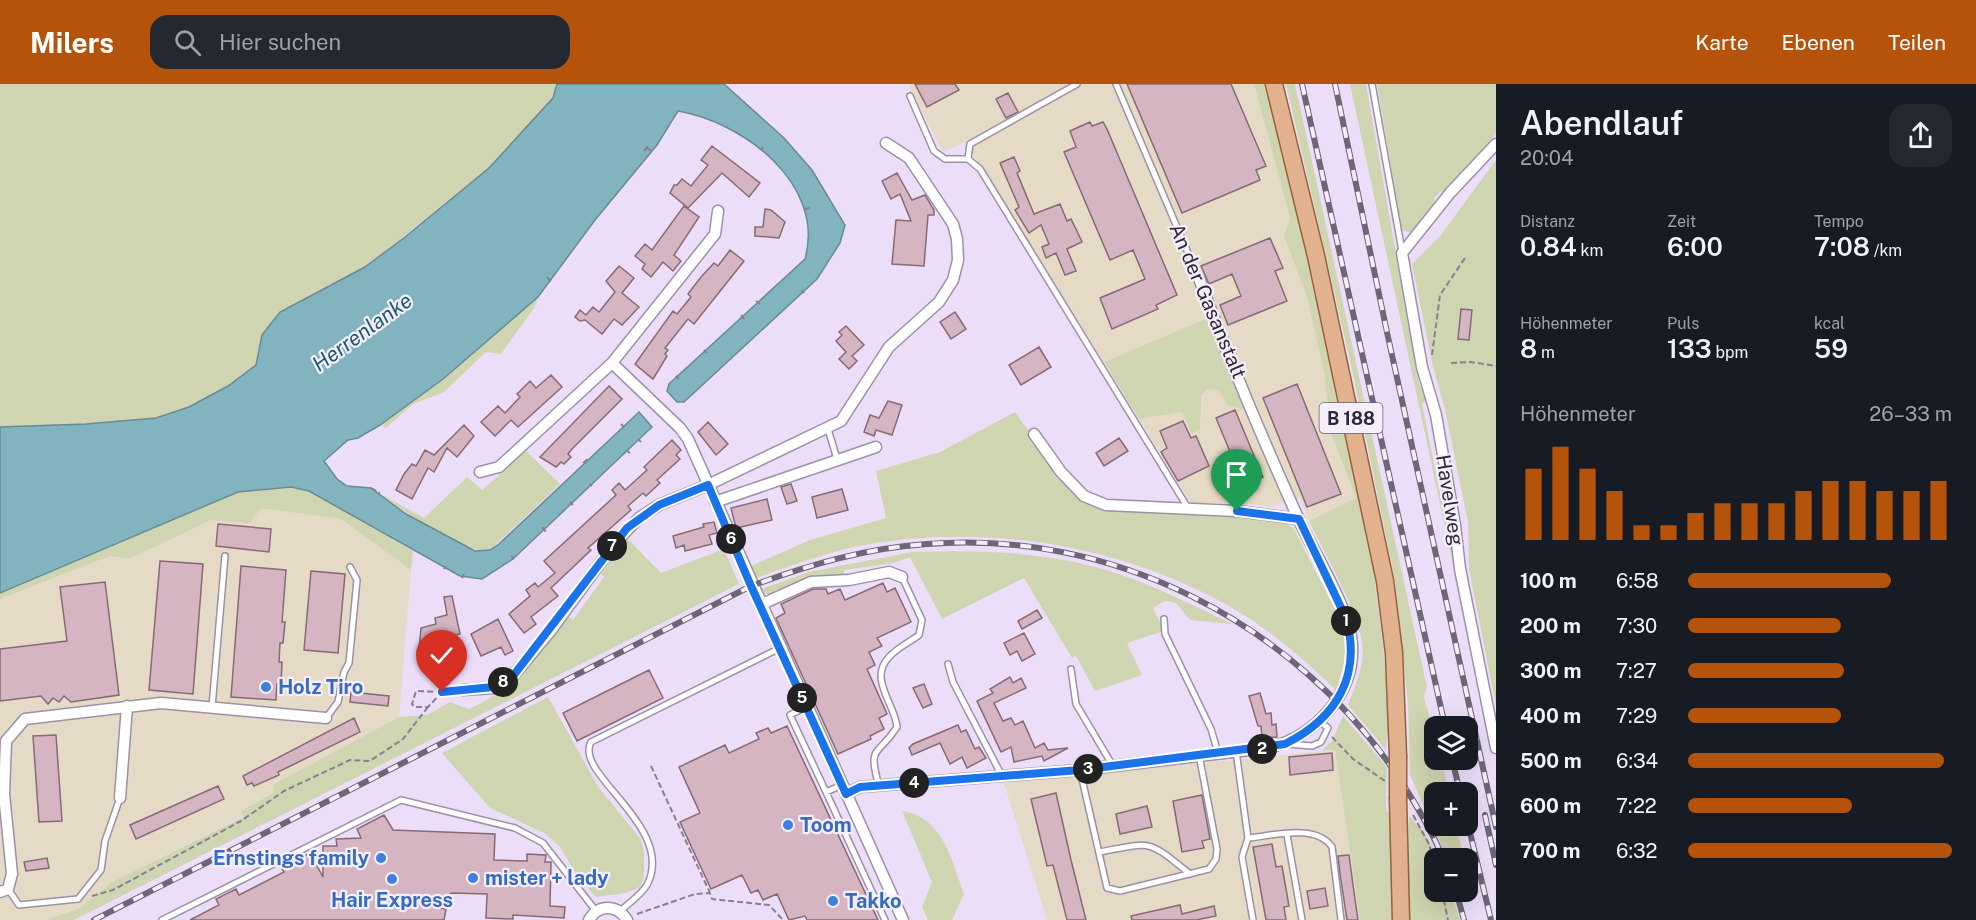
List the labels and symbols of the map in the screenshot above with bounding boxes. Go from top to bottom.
street label: An der Gasanstalt [1164,220,1252,382]
water label: Herrenlanke [307,288,417,376]
road number: B 188 [1320,403,1382,433]
pin [1211,449,1262,511]
street label: Havelweg [1431,453,1469,547]
pin: 6 [716,524,746,554]
pin: 7 [597,531,627,561]
pin: 1 [1331,606,1361,636]
pin [416,630,467,692]
pin: 8 [488,667,518,697]
place label: Holz Tiro [278,675,363,699]
marker: Holz Tiro [259,680,273,694]
pin: 5 [787,683,817,713]
pin: 2 [1247,734,1277,764]
pin: 3 [1073,754,1103,784]
pin: 4 [899,768,929,798]
place label: Toom [800,813,852,837]
marker: Toom [781,818,795,832]
place label: Ernstings family [213,846,369,870]
marker: Ernstings family [374,851,388,865]
place label: mister + lady [485,866,609,890]
marker: mister + lady [466,871,480,885]
marker: Hair Express [385,872,399,886]
place label: Hair Express [331,888,453,912]
place label: Takko [845,889,902,913]
marker: Takko [826,894,840,908]

